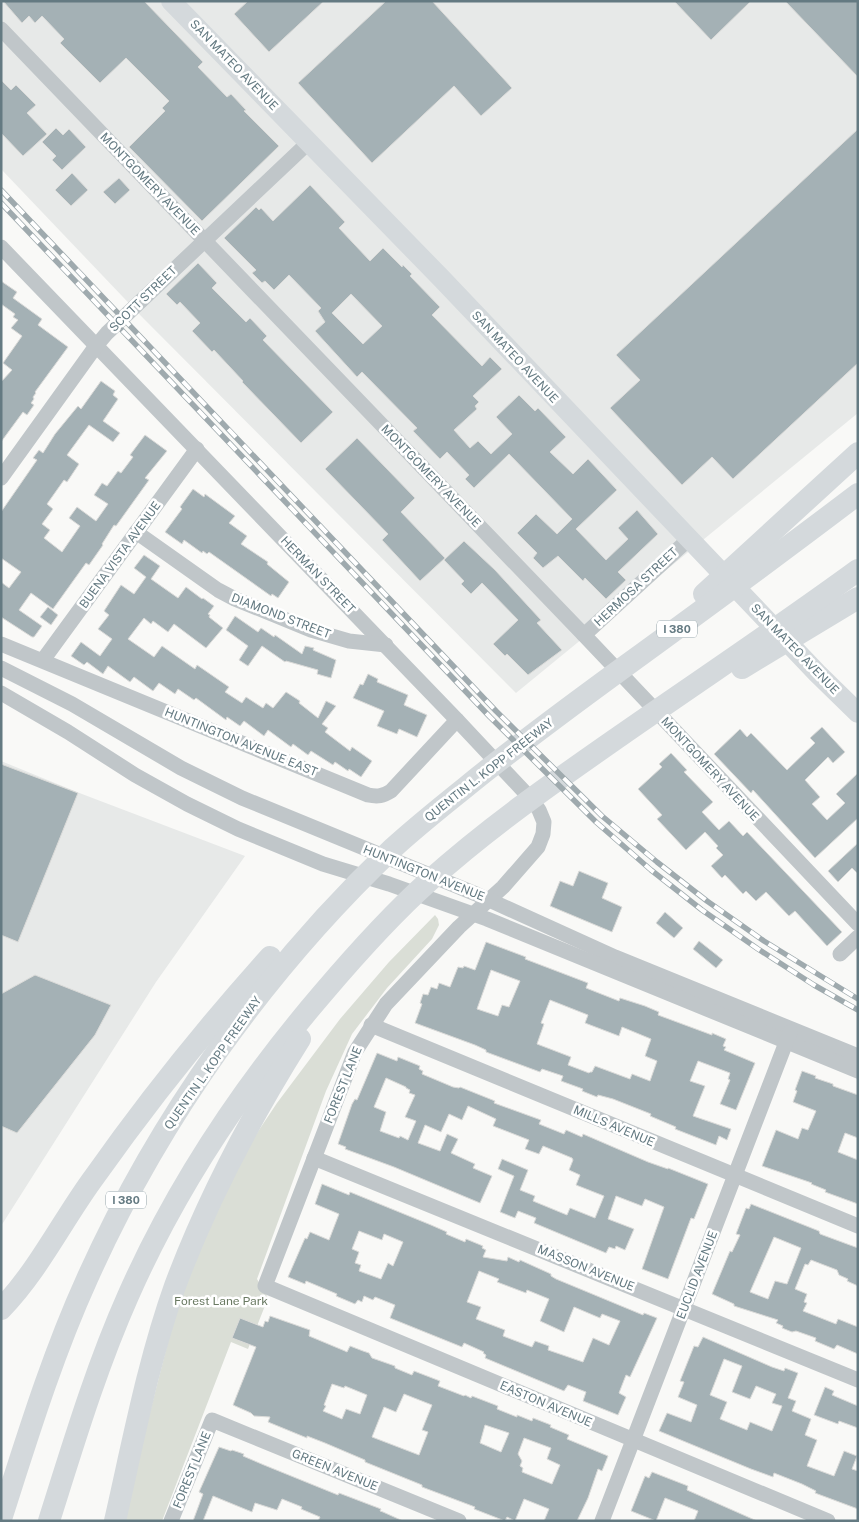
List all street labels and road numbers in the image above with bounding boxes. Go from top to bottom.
street label: SAN MATEO AVENUE [187,17,281,113]
street label: MONTGOMERY AVENUE [97,130,203,238]
street label: SCOTT STREET [107,263,179,335]
street label: SAN MATEO AVENUE [469,308,561,406]
street label: MONTGOMERY AVENUE [378,422,484,530]
street label: BUENA VISTA AVENUE [77,499,163,611]
street label: HERMAN STREET [278,534,358,616]
street label: HERMOSA STREET [591,545,681,629]
street label: DIAMOND STREET [229,591,333,641]
street label: SAN MATEO AVENUE [748,601,842,697]
road number: I 380 [657,620,697,638]
street label: HUNTINGTON AVENUE EAST [163,705,319,779]
street label: MONTGOMERY AVENUE [658,714,762,824]
street label: QUENTIN L. KOPP FREEWAY [422,715,557,825]
street label: HUNTINGTON AVENUE [361,842,487,904]
street label: QUENTIN L. KOPP FREEWAY [162,993,265,1132]
street label: FOREST LANE [321,1045,365,1125]
street label: MILLS AVENUE [571,1103,657,1149]
road number: I 380 [106,1192,146,1208]
street label: EUCLID AVENUE [674,1229,720,1321]
street label: MASSON AVENUE [535,1242,637,1294]
street label: EASTON AVENUE [498,1378,594,1430]
street label: FOREST LANE [170,1430,214,1510]
street label: GREEN AVENUE [290,1446,380,1494]

